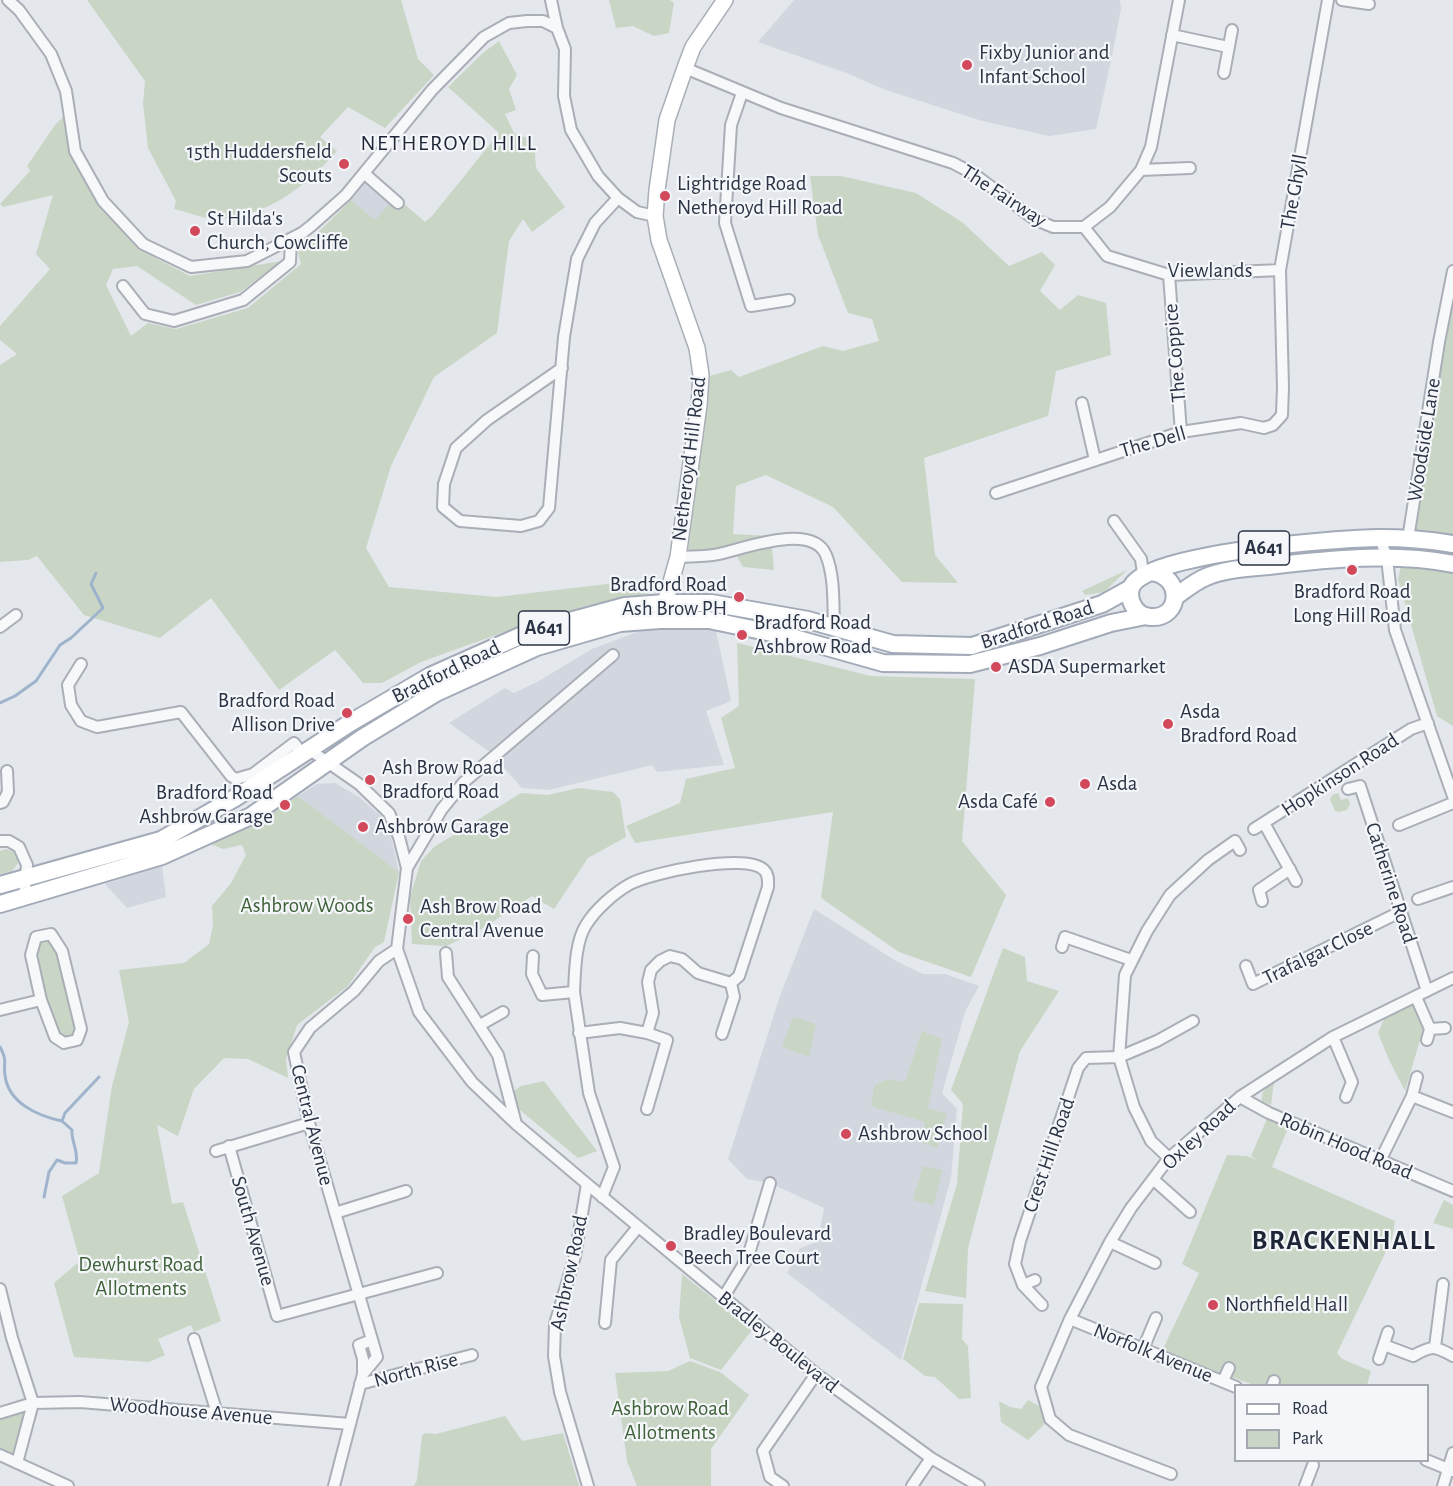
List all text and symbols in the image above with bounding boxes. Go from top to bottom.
place label: Fixby Junior and Infant School [979,40,1110,90]
marker: Fixby Junior and Infant School [960,58,974,72]
district label: NETHEROYD HILL [361,130,537,156]
place label: 15th Huddersfield Scouts [187,139,332,189]
street label: The Ghyll [1275,152,1313,232]
marker: 15th Huddersfield Scouts [337,157,351,171]
street label: The Fairway [957,159,1051,233]
place label: Lightridge Road Netheroyd Hill Road [677,171,843,221]
marker: Lightridge Road Netheroyd Hill Road [658,189,672,203]
place label: St Hilda's Church, Cowcliffe [207,206,348,256]
marker: St Hilda's Church, Cowcliffe [188,224,202,238]
street label: Viewlands [1168,258,1252,284]
street label: The Coppice [1158,302,1192,404]
street label: Netheroyd Hill Road [666,375,712,543]
street label: Woodside Lane [1402,376,1446,504]
street label: The Dell [1117,421,1189,463]
road number: A641 [1238,531,1290,565]
marker: Bradford Road Long Hill Road [1345,563,1359,577]
place label: Bradford Road Ash Brow PH [610,572,727,622]
place label: Bradford Road Long Hill Road [1293,579,1411,629]
marker: Bradford Road Ash Brow PH [732,590,746,604]
street label: Bradford Road [977,595,1097,655]
place label: Bradford Road Ashbrow Road [754,610,872,660]
road number: A641 [518,611,570,645]
marker: Bradford Road Ashbrow Road [735,628,749,642]
street label: Bradford Road [388,635,504,709]
place label: ASDA Supermarket [1008,654,1165,680]
marker: ASDA Supermarket [989,660,1003,674]
place label: Bradford Road Allison Drive [218,688,335,738]
place label: Asda Bradford Road [1180,699,1297,749]
marker: Bradford Road Allison Drive [340,706,354,720]
marker: Asda Bradford Road [1161,717,1175,731]
street label: Hopkinson Road [1277,728,1403,822]
place label: Ash Brow Road Bradford Road [382,755,504,805]
place label: Asda [1097,771,1137,797]
marker: Ash Brow Road Bradford Road [363,773,377,787]
marker: Asda [1078,777,1092,791]
place label: Bradford Road Ashbrow Garage [139,780,273,830]
place label: Asda Café [958,789,1038,815]
marker: Asda Café [1043,795,1057,809]
marker: Bradford Road Ashbrow Garage [278,798,292,812]
place label: Ashbrow Garage [375,814,509,840]
street label: Catherine Road [1360,819,1422,947]
marker: Ashbrow Garage [356,820,370,834]
park label: Ashbrow Woods [241,893,373,919]
place label: Ash Brow Road Central Avenue [420,894,544,944]
marker: Ash Brow Road Central Avenue [401,912,415,926]
street label: Trafalgar Close [1259,915,1377,991]
street label: Central Avenue [285,1062,339,1188]
street label: Crest Hill Road [1018,1094,1080,1216]
street label: Oxley Road [1157,1095,1241,1175]
street label: Robin Hood Road [1276,1107,1416,1185]
place label: Ashbrow School [858,1121,988,1147]
marker: Ashbrow School [839,1127,853,1141]
street label: South Avenue [225,1173,281,1289]
street label: Ashbrow Road [544,1213,594,1333]
place label: Bradley Boulevard Beech Tree Court [683,1221,831,1271]
district label: BRACKENHALL [1252,1225,1436,1257]
marker: Bradley Boulevard Beech Tree Court [664,1239,678,1253]
park label: Dewhurst Road Allotments [78,1252,204,1302]
street label: Bradley Boulevard [713,1286,843,1398]
place label: Northfield Hall [1225,1292,1348,1318]
marker: Northfield Hall [1206,1298,1220,1312]
street label: Norfolk Avenue [1090,1318,1216,1388]
street label: North Rise [371,1347,461,1393]
legend [1234,1384,1429,1462]
street label: Woodhouse Avenue [109,1391,273,1431]
park label: Ashbrow Road Allotments [611,1396,729,1446]
text: Road [1292,1400,1328,1418]
text: Park [1292,1430,1323,1448]

